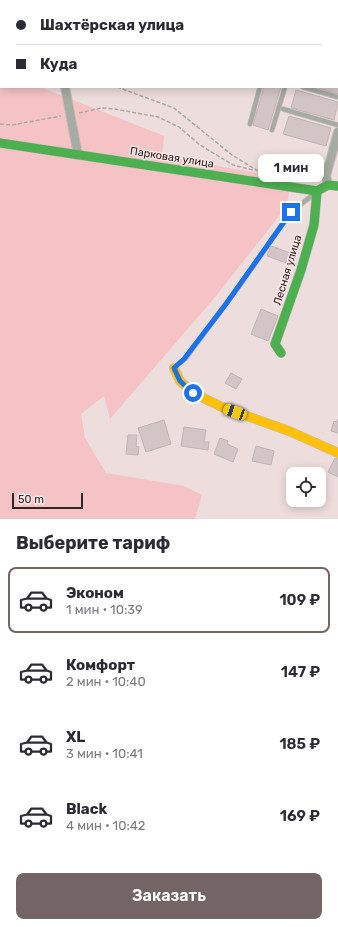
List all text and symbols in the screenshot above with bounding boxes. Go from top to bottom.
text: Шахтёрская улица [40,16,184,34]
text: Куда [40,55,77,73]
street label: Парковая улица [129,144,215,171]
callout: 1 мин [258,154,324,182]
text: 1 мин [274,160,308,175]
route end [282,203,300,221]
street label: Лесная улица [271,233,304,307]
route start [184,384,202,402]
car [222,402,248,422]
map controls [286,467,326,507]
button: locate [286,467,326,507]
scale bar [12,491,83,510]
text: 50 m [18,493,44,506]
text: Выберите тариф [16,532,170,554]
icon: car [18,582,54,618]
text: Эконом [66,584,124,602]
text: 109 ₽ [279,591,320,609]
text: 1 мин · 10:39 [66,602,143,617]
icon: car [18,654,54,690]
text: Комфорт [66,656,135,674]
text: 147 ₽ [281,663,320,681]
text: 2 мин · 10:40 [66,674,146,689]
icon: car [18,726,54,762]
text: XL [66,728,85,746]
text: 185 ₽ [279,735,320,753]
text: 3 мин · 10:41 [66,746,143,761]
icon: car [18,798,54,834]
text: Black [66,800,107,818]
text: 169 ₽ [280,807,320,825]
text: 4 мин · 10:42 [66,818,145,833]
button: Заказать [16,873,322,919]

